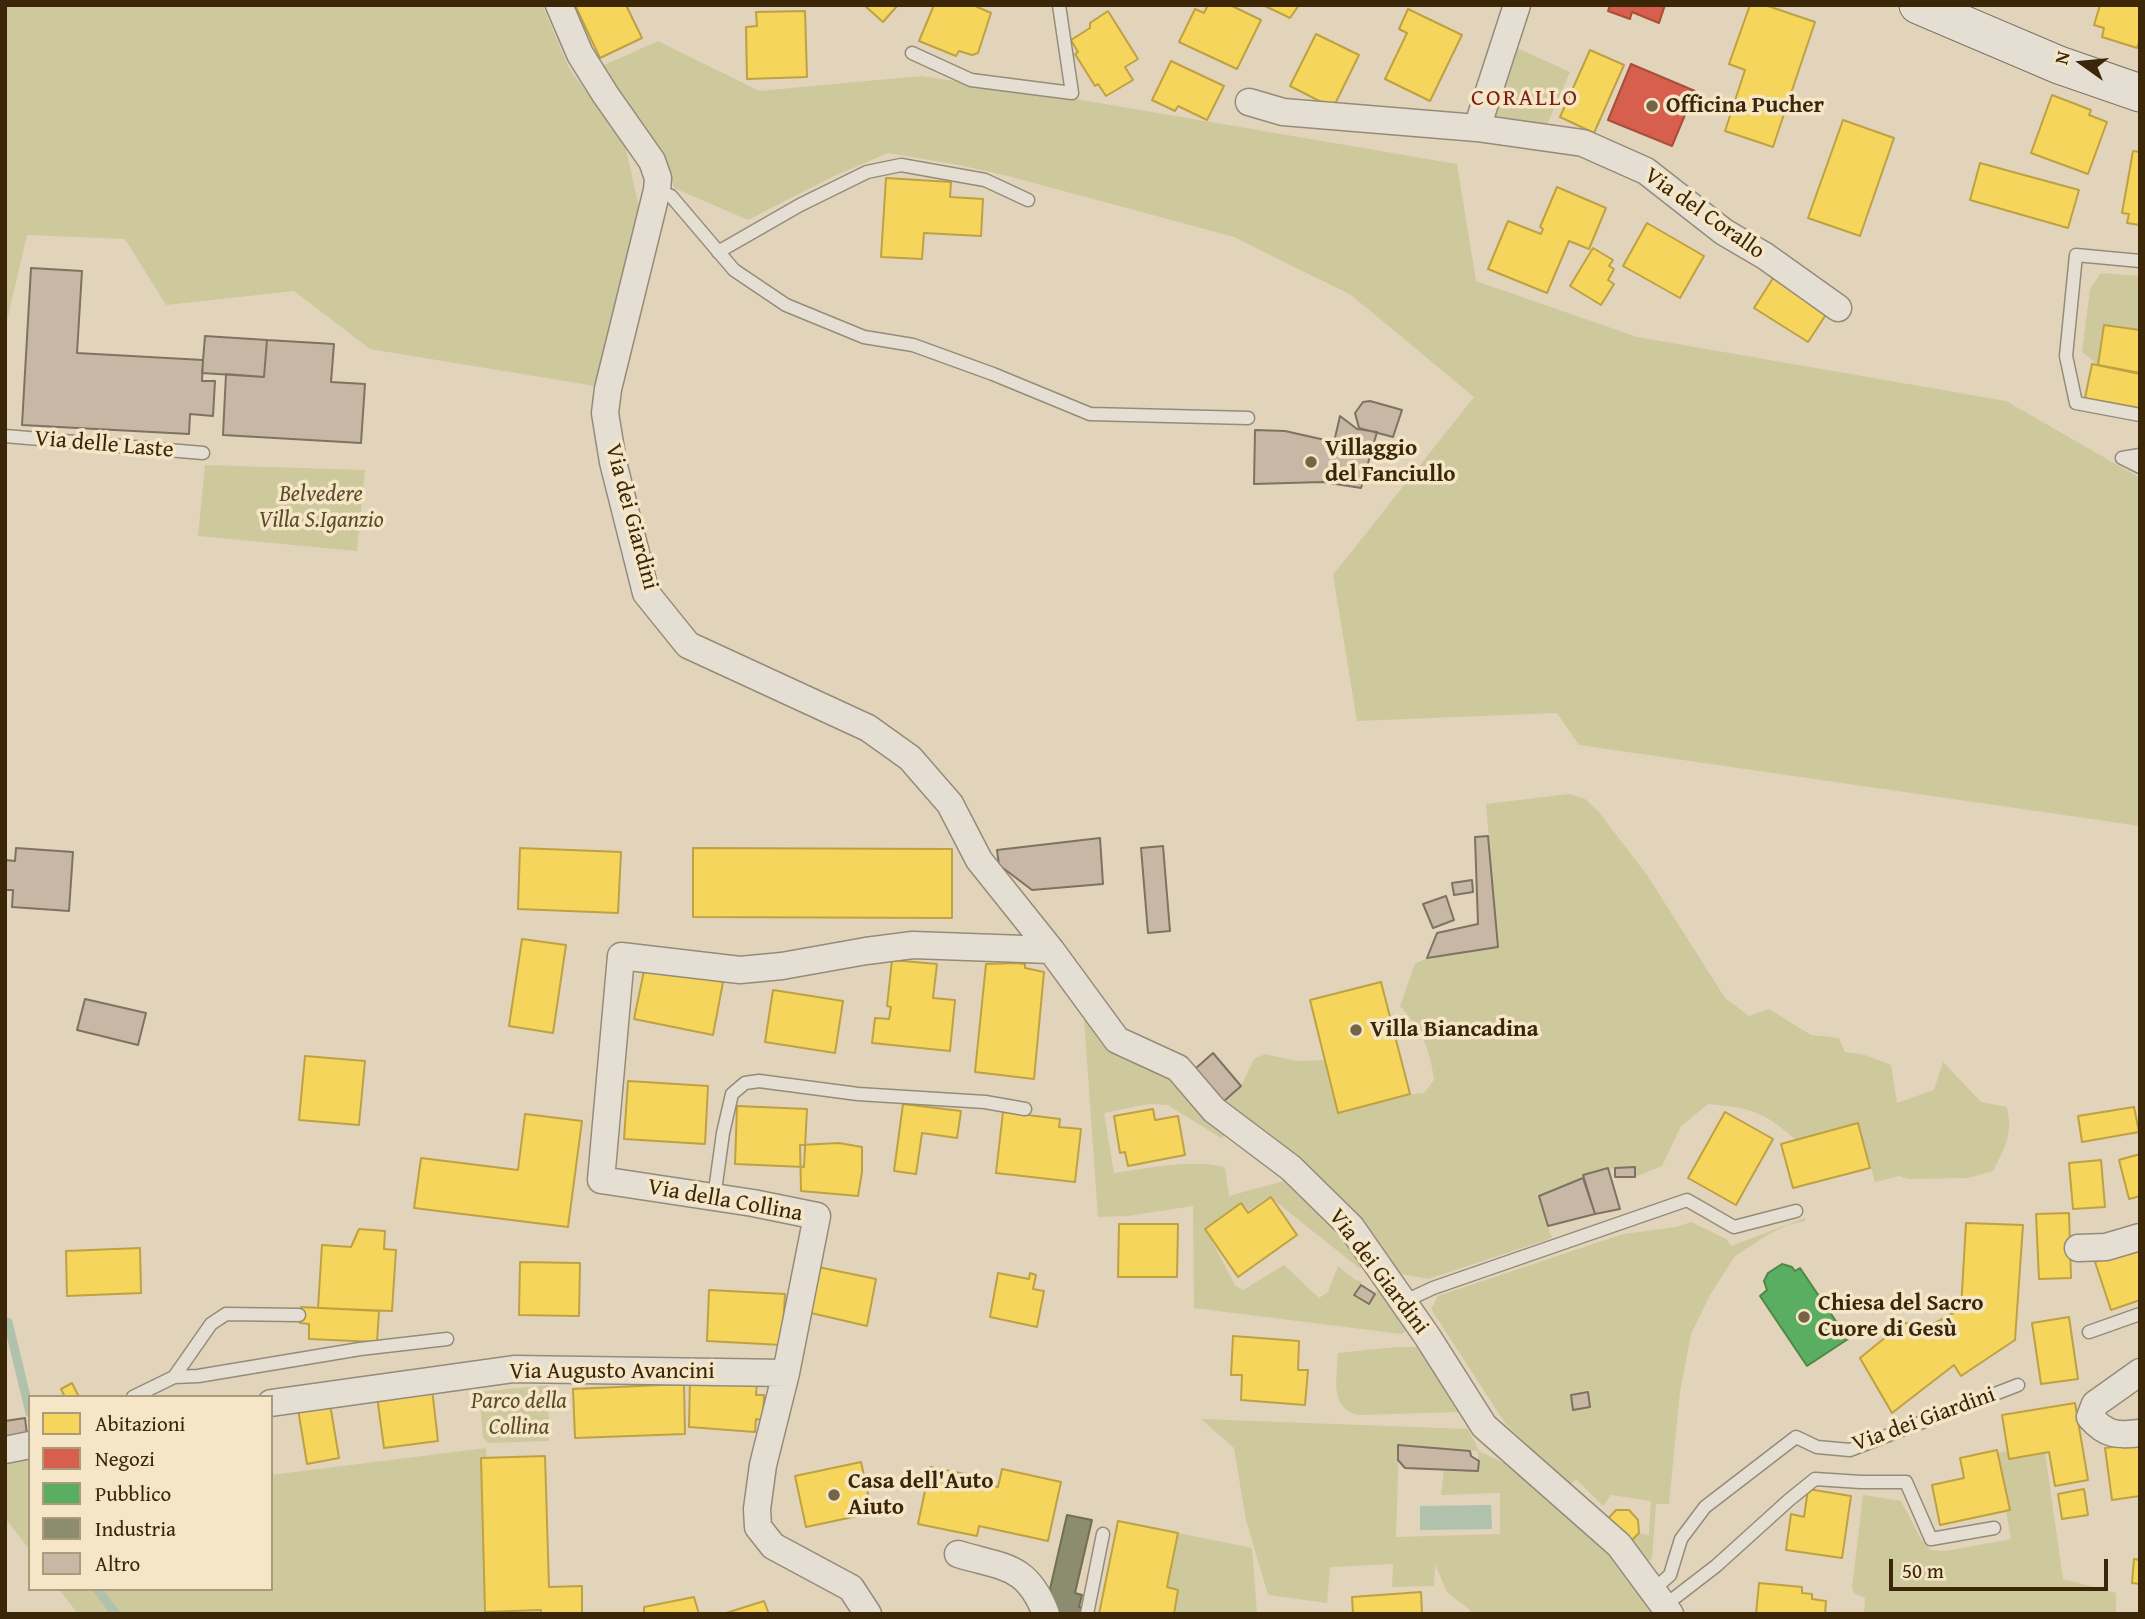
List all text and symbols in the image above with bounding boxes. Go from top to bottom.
north arrow [2047,28,2117,98]
text: N [2047,48,2077,67]
district label: CORALLO [1472,85,1578,113]
place label: Officina Pucher [1666,92,1824,120]
marker: Officina Pucher [1644,98,1660,114]
street label: Via del Corallo [1638,162,1770,266]
street label: Via delle Laste [33,425,175,465]
place label: Villaggio del Fanciullo [1325,435,1456,489]
street label: Via dei Giardini [598,441,664,593]
marker: Villaggio del Fanciullo [1303,454,1319,470]
park label: Belvedere Villa S.Iganzio [258,481,384,535]
place label: Villa Biancadina [1370,1016,1538,1044]
marker: Villa Biancadina [1348,1022,1364,1038]
street label: Via della Collina [645,1174,805,1228]
street label: Via dei Giardini [1322,1204,1434,1340]
place label: Chiesa del Sacro Cuore di Gesù [1818,1290,1983,1344]
marker: Chiesa del Sacro Cuore di Gesù [1796,1309,1812,1325]
street label: Via Augusto Avancini [509,1358,715,1386]
street label: Via dei Giardini [1849,1381,1999,1459]
park label: Parco della Collina [471,1388,567,1442]
legend [28,1395,273,1591]
text: Abitazioni [95,1408,185,1439]
text: Negozi [95,1443,155,1474]
place label: Casa dell'Auto Aiuto [848,1468,994,1522]
text: Pubblico [95,1478,171,1509]
marker: Casa dell'Auto Aiuto [826,1487,842,1503]
text: Industria [95,1513,176,1544]
scale bar [1893,1546,2112,1590]
text: Altro [95,1548,140,1579]
text: 50 m [1902,1555,1944,1586]

